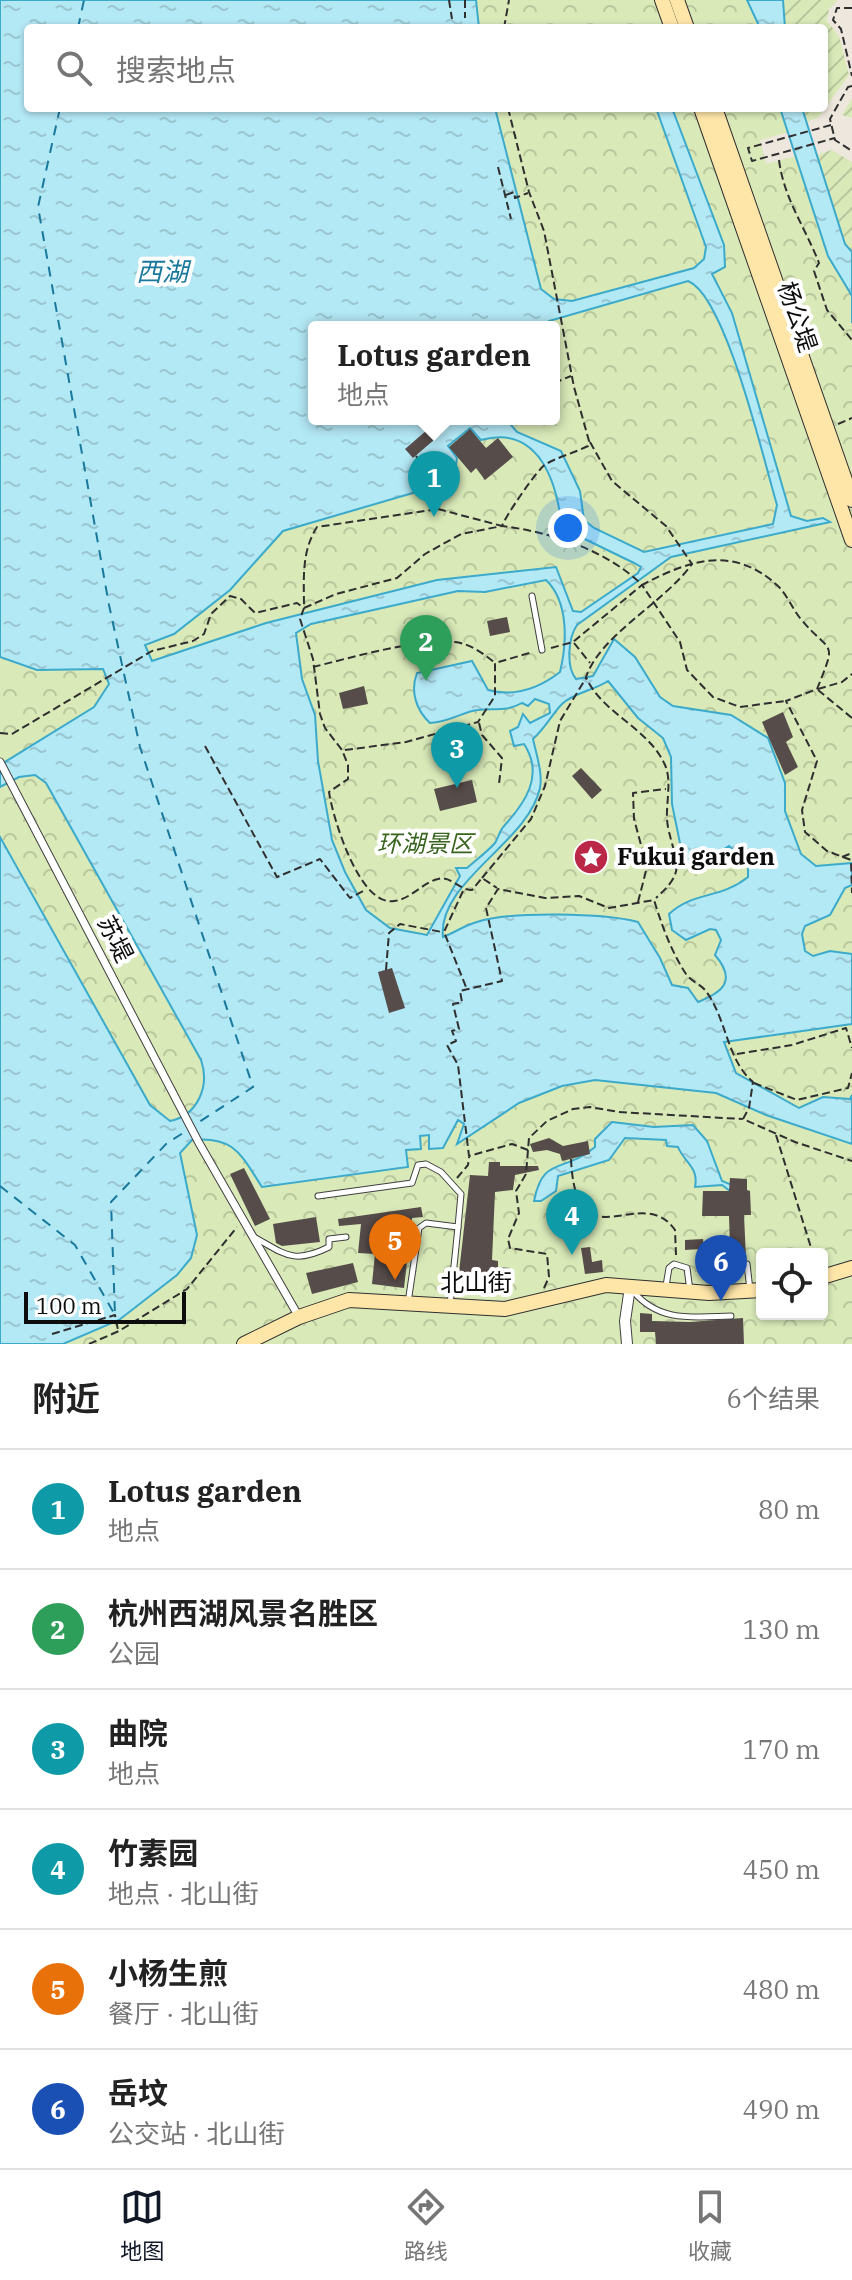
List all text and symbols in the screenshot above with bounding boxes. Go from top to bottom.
search box [24,24,828,112]
icon: search [52,46,96,90]
text: 搜索地点 [116,50,236,89]
water label: 西湖 [136,254,192,288]
street label: 杨公堤 [771,277,825,356]
popup [308,321,560,425]
text: Lotus garden [337,335,531,374]
text: 地点 [337,377,389,411]
pin: 1 [408,451,460,517]
your location [548,508,588,548]
pin: 2 [400,615,452,681]
pin: 3 [431,722,483,788]
park label: 环湖景区 [377,827,476,859]
place icon: Fukui garden [572,838,610,876]
place label: Fukui garden [617,840,775,872]
street label: 苏堤 [91,910,141,967]
pin: 4 [546,1189,598,1255]
pin: 5 [369,1214,421,1280]
pin: 6 [695,1235,747,1301]
map controls [756,1248,828,1320]
button: locate [756,1248,828,1320]
street label: 北山街 [440,1266,512,1298]
scale bar [24,1288,186,1324]
text: 100 m [36,1291,102,1320]
text: 附近 [32,1376,100,1420]
text: 6个结果 [726,1381,820,1415]
text: Lotus garden [108,1471,302,1510]
text: 1 [50,1492,66,1526]
text: 80 m [758,1492,820,1526]
text: 地点 [108,1513,160,1547]
text: 杭州西湖风景名胜区 [108,1593,378,1632]
text: 2 [50,1612,66,1646]
text: 130 m [742,1612,820,1646]
text: 公园 [108,1636,160,1670]
text: 曲院 [108,1713,168,1752]
text: 3 [50,1732,66,1766]
text: 170 m [742,1732,820,1766]
text: 地点 [108,1756,160,1790]
text: 竹素园 [108,1833,198,1872]
text: 4 [50,1852,66,1886]
text: 450 m [742,1852,820,1886]
text: 地点 · 北山街 [108,1876,259,1910]
text: 小杨生煎 [108,1953,228,1992]
text: 5 [50,1972,66,2006]
text: 480 m [742,1972,820,2006]
text: 餐厅 · 北山街 [108,1996,259,2030]
text: 岳坟 [108,2073,168,2112]
text: 6 [50,2092,66,2126]
text: 490 m [742,2092,820,2126]
text: 公交站 · 北山街 [108,2116,285,2150]
tab: 地图 [120,2185,164,2265]
tab: 路线 [404,2185,448,2265]
tab: 收藏 [688,2185,732,2265]

